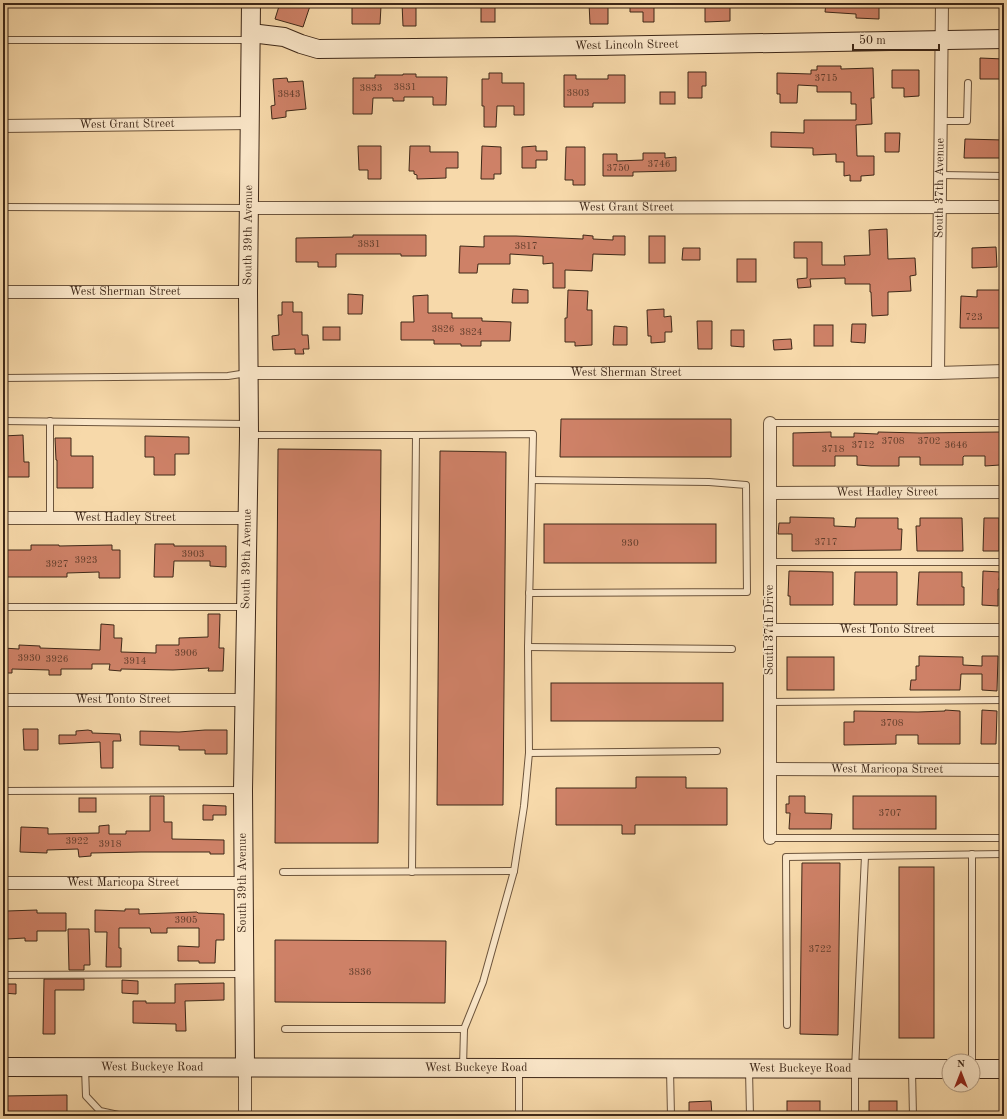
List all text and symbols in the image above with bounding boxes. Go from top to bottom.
scale bar [853,26,939,52]
text: 50 m [859,34,886,47]
street label: West Lincoln Street [575,39,679,52]
house number: 3715 [814,73,838,83]
house number: 3831 [393,82,417,92]
house number: 3833 [359,83,383,93]
house number: 3803 [566,88,590,98]
house number: 3843 [277,89,301,99]
street label: West Grant Street [79,118,175,131]
street label: South 37th Avenue [933,137,947,238]
house number: 3746 [647,159,671,169]
house number: 3750 [606,163,630,173]
street label: South 39th Avenue [242,184,255,285]
street label: West Grant Street [578,201,674,214]
house number: 3831 [357,239,381,249]
house number: 3817 [514,241,538,251]
street label: West Sherman Street [69,286,181,298]
house number: 723 [965,312,983,322]
house number: 3826 [431,324,455,334]
house number: 3824 [459,327,483,337]
street label: West Sherman Street [570,367,682,379]
house number: 3708 [881,436,905,446]
house number: 3702 [917,436,941,446]
house number: 3712 [851,440,875,450]
house number: 3646 [944,440,968,450]
house number: 3718 [821,444,845,454]
street label: West Hadley Street [836,486,938,499]
street label: South 39th Avenue [240,508,254,609]
street label: West Hadley Street [74,512,176,524]
house number: 3717 [814,537,838,547]
house number: 930 [621,538,639,548]
house number: 3903 [181,549,205,559]
house number: 3923 [74,555,98,565]
house number: 3927 [45,559,69,569]
street label: South 37th Drive [764,584,776,675]
street label: West Tonto Street [839,624,935,636]
house number: 3906 [174,648,198,658]
house number: 3930 [17,653,41,663]
house number: 3926 [45,654,69,664]
house number: 3914 [123,656,147,666]
street label: West Tonto Street [75,694,171,706]
house number: 3708 [880,718,904,728]
street label: West Maricopa Street [831,763,943,776]
house number: 3707 [878,808,902,818]
street label: South 39th Avenue [237,833,249,933]
house number: 3922 [65,836,89,846]
house number: 3918 [98,839,122,849]
street label: West Maricopa Street [67,877,179,889]
house number: 3905 [174,915,198,925]
house number: 3722 [808,944,832,954]
house number: 3836 [348,967,372,977]
north arrow [941,1053,981,1093]
text: N [957,1059,966,1070]
street label: West Buckeye Road [100,1061,204,1073]
street label: West Buckeye Road [424,1062,528,1074]
street label: West Buckeye Road [748,1063,852,1075]

